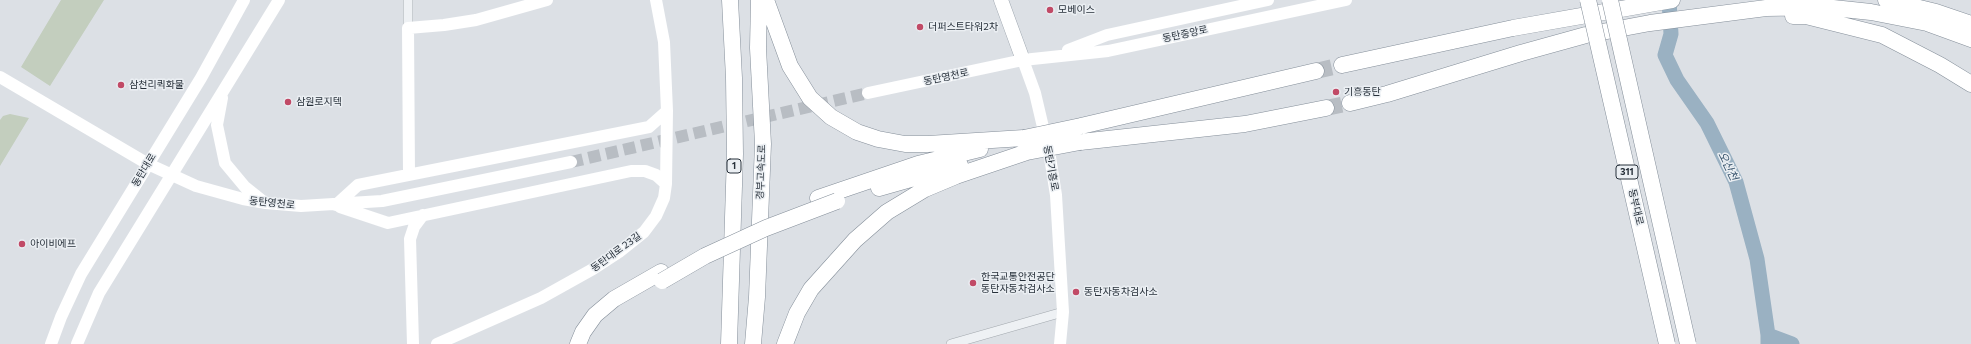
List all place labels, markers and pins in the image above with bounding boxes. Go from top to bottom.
place label: 모베이스 [1058,4,1095,16]
marker: 모베이스 [1045,5,1055,15]
place label: 더퍼스트타워2차 [928,21,998,33]
marker: 더퍼스트타워2차 [915,22,925,32]
place label: 삼천리퀵화물 [129,79,184,91]
marker: 삼천리퀵화물 [116,80,126,90]
place label: 기흥동탄 [1344,86,1381,98]
marker: 기흥동탄 [1331,87,1341,97]
place label: 삼원로지텍 [296,96,342,108]
marker: 삼원로지텍 [283,97,293,107]
place label: 아이비에프 [30,238,76,250]
marker: 아이비에프 [17,239,27,249]
place label: 한국교통안전공단 동탄자동차검사소 [981,271,1055,294]
marker: 한국교통안전공단 동탄자동차검사소 [968,278,978,288]
place label: 동탄자동차검사소 [1084,286,1158,298]
marker: 동탄자동차검사소 [1071,287,1081,297]

